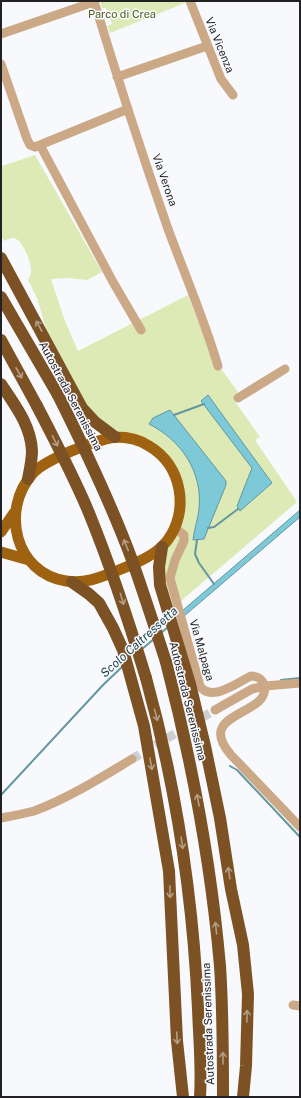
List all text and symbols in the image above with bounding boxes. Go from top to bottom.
park label: Parco di Crea [88,8,156,20]
street label: Via Vicenza [203,16,237,74]
street label: Via Verona [150,152,180,208]
one-way arrow [34,320,42,332]
street label: Autostrada Serenissima [37,339,105,453]
one-way arrow [16,367,23,379]
one-way arrow [52,435,59,447]
one-way arrow [122,540,130,552]
one-way arrow [118,593,126,605]
water label: Scolo Caltressetta [98,604,180,680]
street label: Via Malpaga [188,618,216,682]
street label: Autostrada Serenissima [167,640,209,762]
one-way arrow [153,708,161,721]
one-way arrow [148,757,156,770]
one-way arrow [193,793,201,806]
one-way arrow [178,836,186,849]
one-way arrow [225,867,233,880]
one-way arrow [166,885,173,898]
one-way arrow [212,922,219,935]
street label: Autostrada Serenissima [200,963,216,1085]
one-way arrow [243,1010,251,1023]
one-way arrow [174,1031,181,1044]
one-way arrow [219,1052,227,1065]

